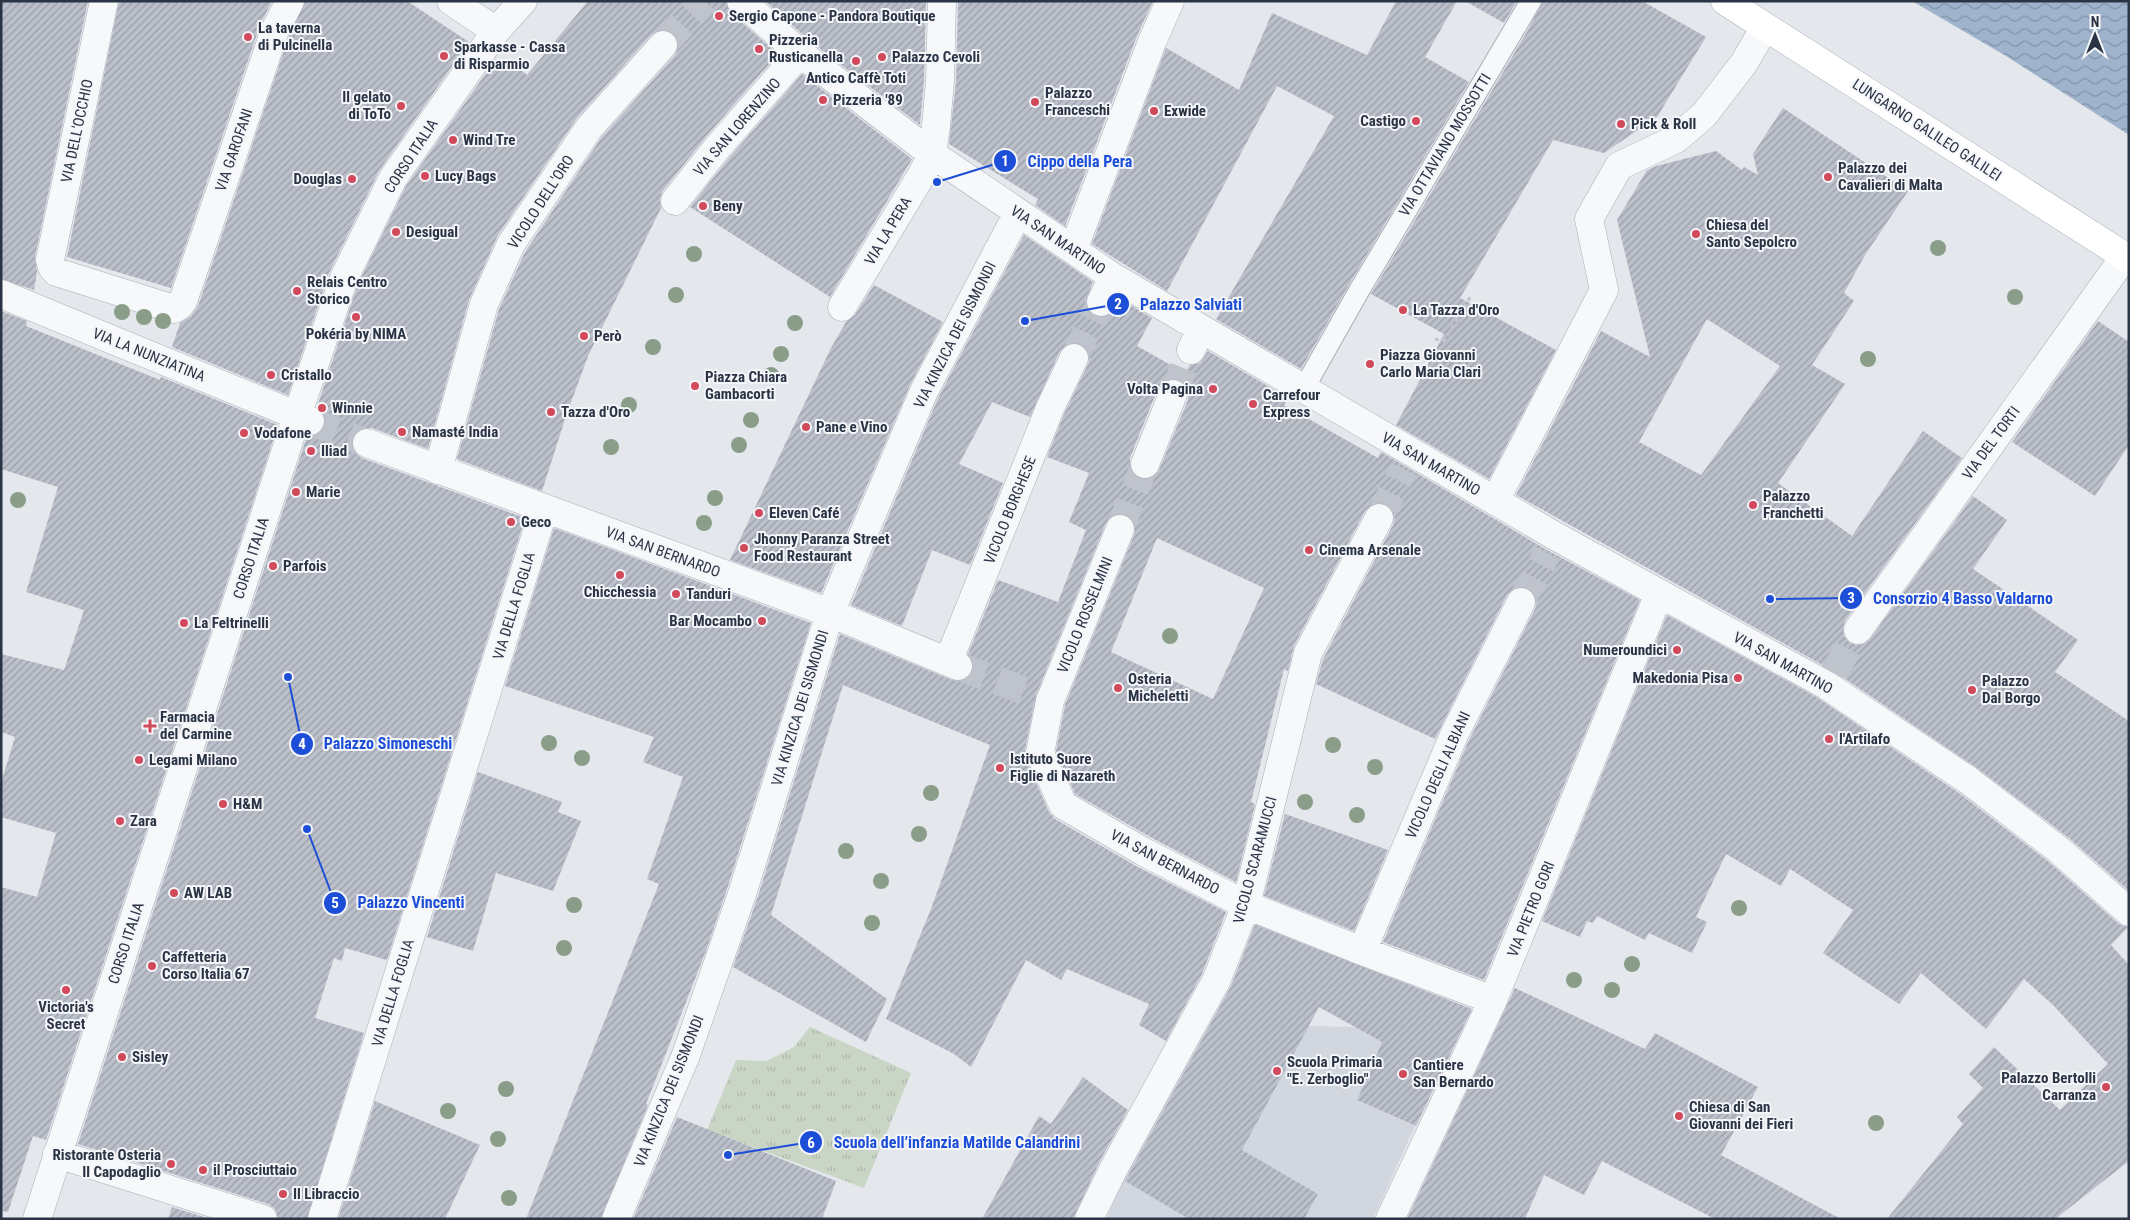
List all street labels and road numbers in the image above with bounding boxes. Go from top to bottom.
street label: VIA OTTAVIANO MOSSOTTI [1395,70,1495,220]
street label: VIA SAN LORENZINO [690,74,784,180]
street label: LUNGARNO GALILEO GALILEI [1849,75,2005,185]
street label: VIA DELL'OCCHIO [57,78,97,184]
street label: VIA GAROFANI [211,106,257,194]
street label: CORSO ITALIA [380,115,442,196]
street label: VICOLO DELL'ORO [504,152,578,252]
street label: VIA LA PERA [861,193,915,268]
street label: VIA SAN MARTINO [1007,202,1109,278]
street label: VIA KINZICA DEI SISMONDI [910,259,1000,411]
street label: VIA LA NUNZIATINA [90,324,208,386]
street label: VIA DEL TORTI [1958,403,2024,483]
street label: VIA SAN MARTINO [1378,428,1484,500]
street label: VICOLO BORGHESE [980,453,1040,567]
street label: CORSO ITALIA [229,515,273,601]
street label: VIA SAN BERNARDO [603,523,723,581]
street label: VIA DELLA FOGLIA [489,550,539,662]
street label: VICOLO ROSSELMINI [1053,554,1117,676]
street label: VIA KINZICA DEI SISMONDI [768,628,832,788]
street label: VIA SAN MARTINO [1730,628,1836,698]
street label: VICOLO DEGLI ALBIANI [1402,709,1474,841]
street label: VICOLO SCARAMUCCI [1229,794,1281,926]
street label: VIA SAN BERNARDO [1107,826,1223,898]
street label: VIA PIETRO GORI [1504,858,1558,960]
street label: CORSO ITALIA [104,900,148,986]
street label: VIA DELLA FOGLIA [368,937,418,1049]
street label: VIA KINZICA DEI SISMONDI [630,1012,708,1170]

